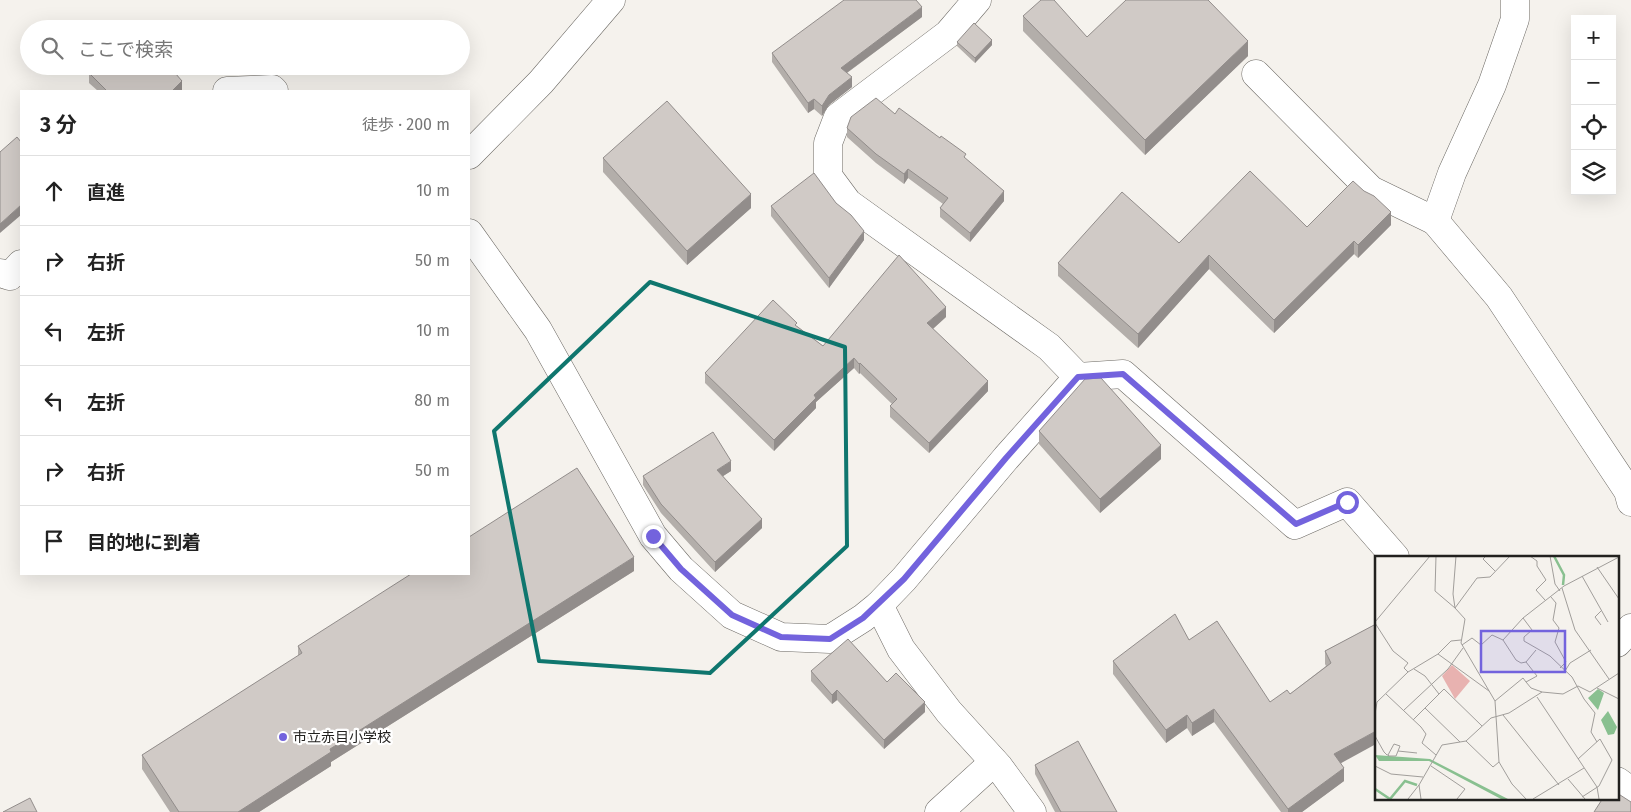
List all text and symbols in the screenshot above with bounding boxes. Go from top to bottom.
map controls [1571,15,1616,195]
button: + [1571,15,1616,60]
search box [20,20,470,75]
icon: search [38,34,66,62]
text: ここで検索 [78,38,173,61]
button: − [1571,60,1616,105]
button: locate [1571,105,1616,150]
text: 3 分 [40,112,77,138]
text: 徒歩 · 200 m [362,115,450,134]
button: layers [1571,150,1616,195]
icon: ahead [40,177,68,205]
text: 直進 [87,181,125,204]
text: 10 m [416,181,450,200]
icon: right [40,247,68,275]
text: 右折 [87,251,125,274]
text: 50 m [415,251,450,270]
icon: left [40,317,68,345]
text: 左折 [87,321,125,344]
text: 10 m [416,321,450,340]
icon: left [40,387,68,415]
text: 左折 [87,391,125,414]
text: 80 m [414,391,450,410]
icon: right [40,457,68,485]
text: 右折 [87,461,125,484]
text: 50 m [415,461,450,480]
route start [1336,491,1359,514]
route end [642,525,665,548]
icon: arrive [40,527,68,555]
text: 目的地に到着 [87,531,201,554]
inset map [1375,556,1618,800]
place label: 市立赤目小学校 [293,729,391,746]
marker: 市立赤目小学校 [277,731,289,743]

